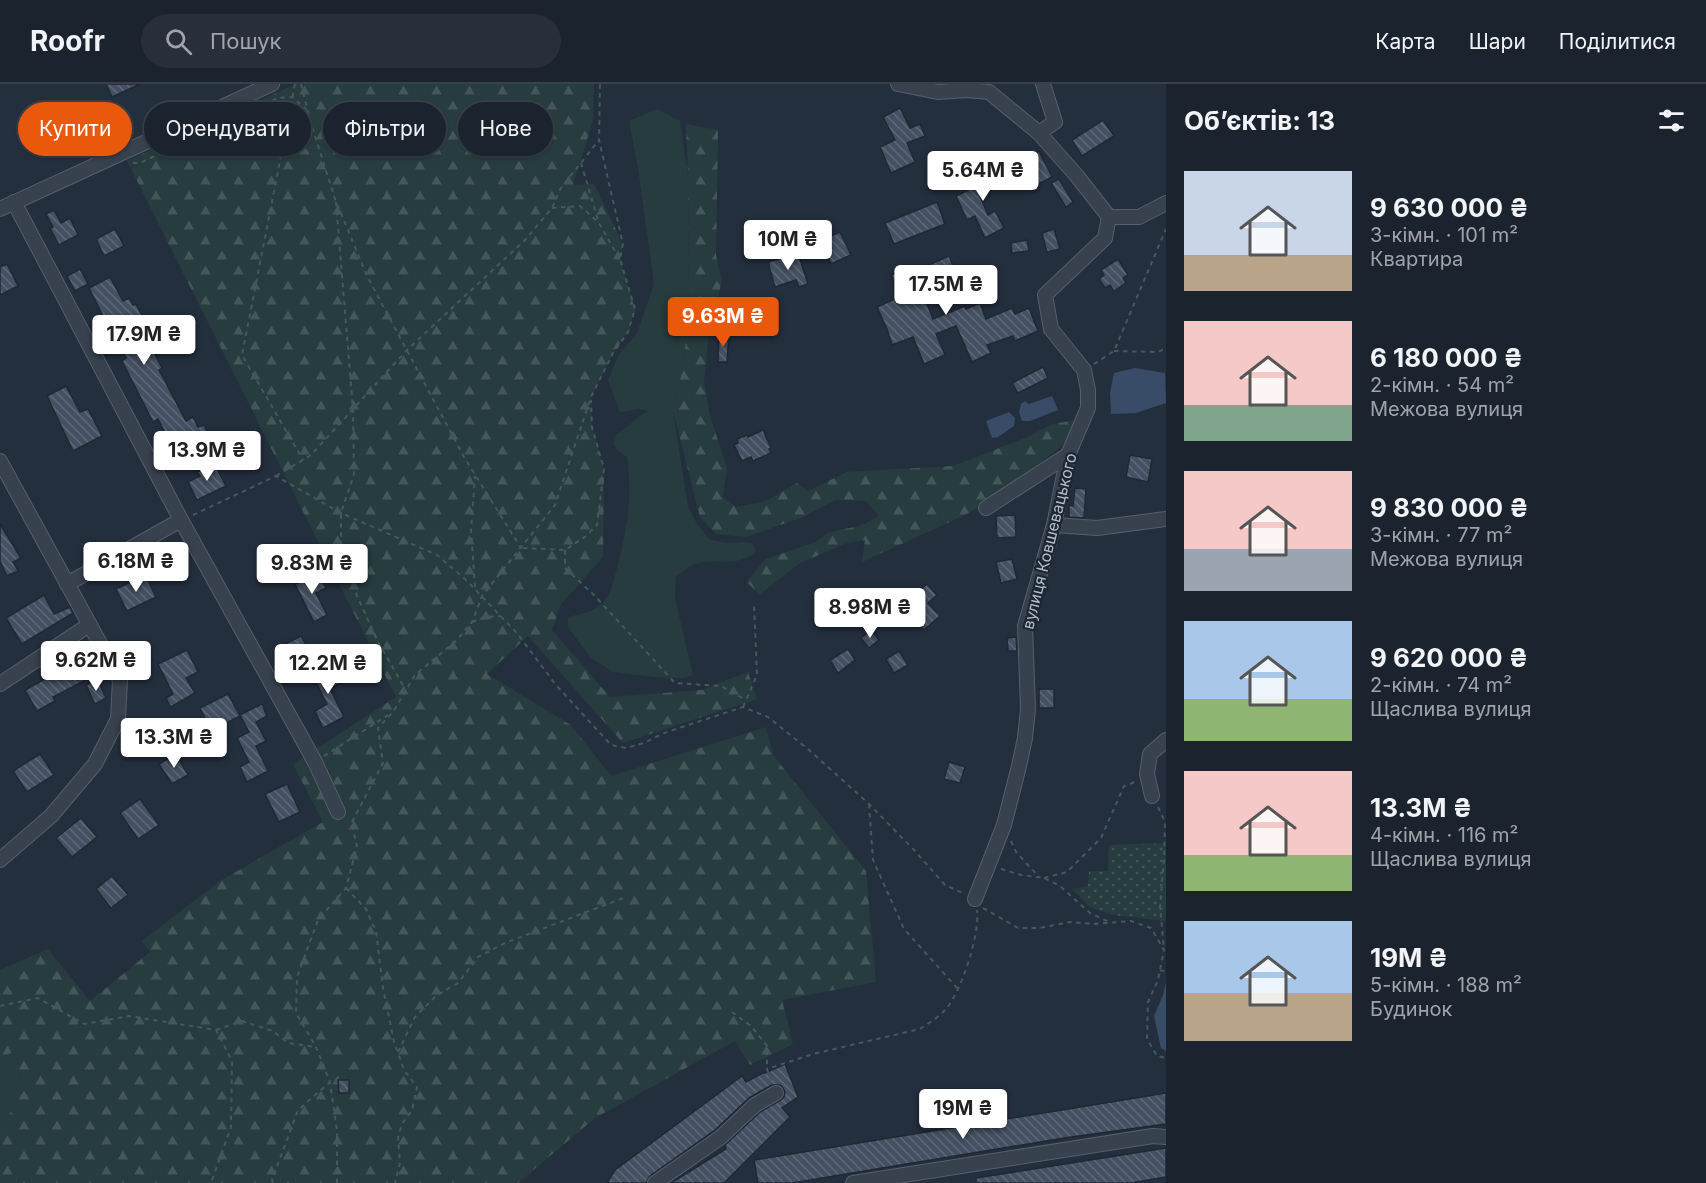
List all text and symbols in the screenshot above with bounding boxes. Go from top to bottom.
search box [141,14,561,68]
text: Roofr [30,24,105,58]
icon: search [162,25,195,58]
text: Пошук [210,28,282,54]
text: Карта [1375,29,1436,54]
text: Шари [1469,29,1526,54]
text: Поділитися [1559,29,1676,54]
chip: Купити [18,102,132,156]
chip: Орендувати [144,102,311,156]
chip: Фільтри [323,102,446,156]
chip: Нове [458,102,553,156]
icon: filters [1655,104,1688,137]
text: Об’єктів: 13 [1184,105,1335,136]
pin: 5.64M ₴ [928,151,1038,202]
text: 5.64M ₴ [941,158,1025,182]
text: 9 630 000 ₴ [1370,192,1528,223]
icon: home [1232,195,1304,267]
pin: 10M ₴ [746,220,830,271]
text: 3-кімн. · 101 m² [1370,223,1518,247]
text: 10M ₴ [758,227,818,251]
text: Квартира [1370,247,1463,271]
pin: 17.5M ₴ [891,265,1001,316]
text: 17.5M ₴ [908,272,984,296]
pin: 9.63M ₴ [668,297,778,348]
text: 9.63M ₴ [682,304,764,328]
pin: 17.9M ₴ [89,315,199,366]
text: 17.9M ₴ [106,322,182,346]
text: 6 180 000 ₴ [1370,342,1523,373]
icon: home [1232,345,1304,417]
text: 2-кімн. · 54 m² [1370,373,1514,397]
text: Межова вулиця [1370,397,1523,421]
pin: 13.9M ₴ [152,431,262,482]
text: 13.9M ₴ [168,438,246,462]
street label: вулиця Ковшевацького [1017,451,1081,631]
text: 9 830 000 ₴ [1370,492,1528,523]
icon: home [1232,495,1304,567]
text: 3-кімн. · 77 m² [1370,523,1512,547]
pin: 6.18M ₴ [81,542,191,593]
pin: 9.83M ₴ [257,544,367,595]
text: Межова вулиця [1370,547,1523,571]
text: 6.18M ₴ [97,549,175,573]
text: 9.83M ₴ [271,551,353,575]
pin: 8.98M ₴ [815,588,925,639]
text: 8.98M ₴ [828,595,912,619]
pin: 9.62M ₴ [41,641,151,692]
text: 9 620 000 ₴ [1370,642,1528,673]
pin: 12.2M ₴ [273,644,383,695]
icon: home [1232,645,1304,717]
text: 9.62M ₴ [55,648,137,672]
text: 12.2M ₴ [289,651,367,675]
text: 2-кімн. · 74 m² [1370,673,1512,697]
text: Щаслива вулиця [1370,697,1532,721]
pin: 13.3M ₴ [119,718,229,769]
text: 13.3M ₴ [135,725,213,749]
text: 13.3M ₴ [1370,792,1472,823]
icon: home [1232,795,1304,867]
text: 4-кімн. · 116 m² [1370,823,1518,847]
text: Щаслива вулиця [1370,847,1532,871]
text: 19M ₴ [1370,942,1448,973]
icon: home [1232,945,1304,1017]
text: 5-кімн. · 188 m² [1370,973,1522,997]
text: Будинок [1370,997,1452,1021]
pin: 19M ₴ [921,1089,1005,1140]
text: 19M ₴ [933,1096,993,1120]

